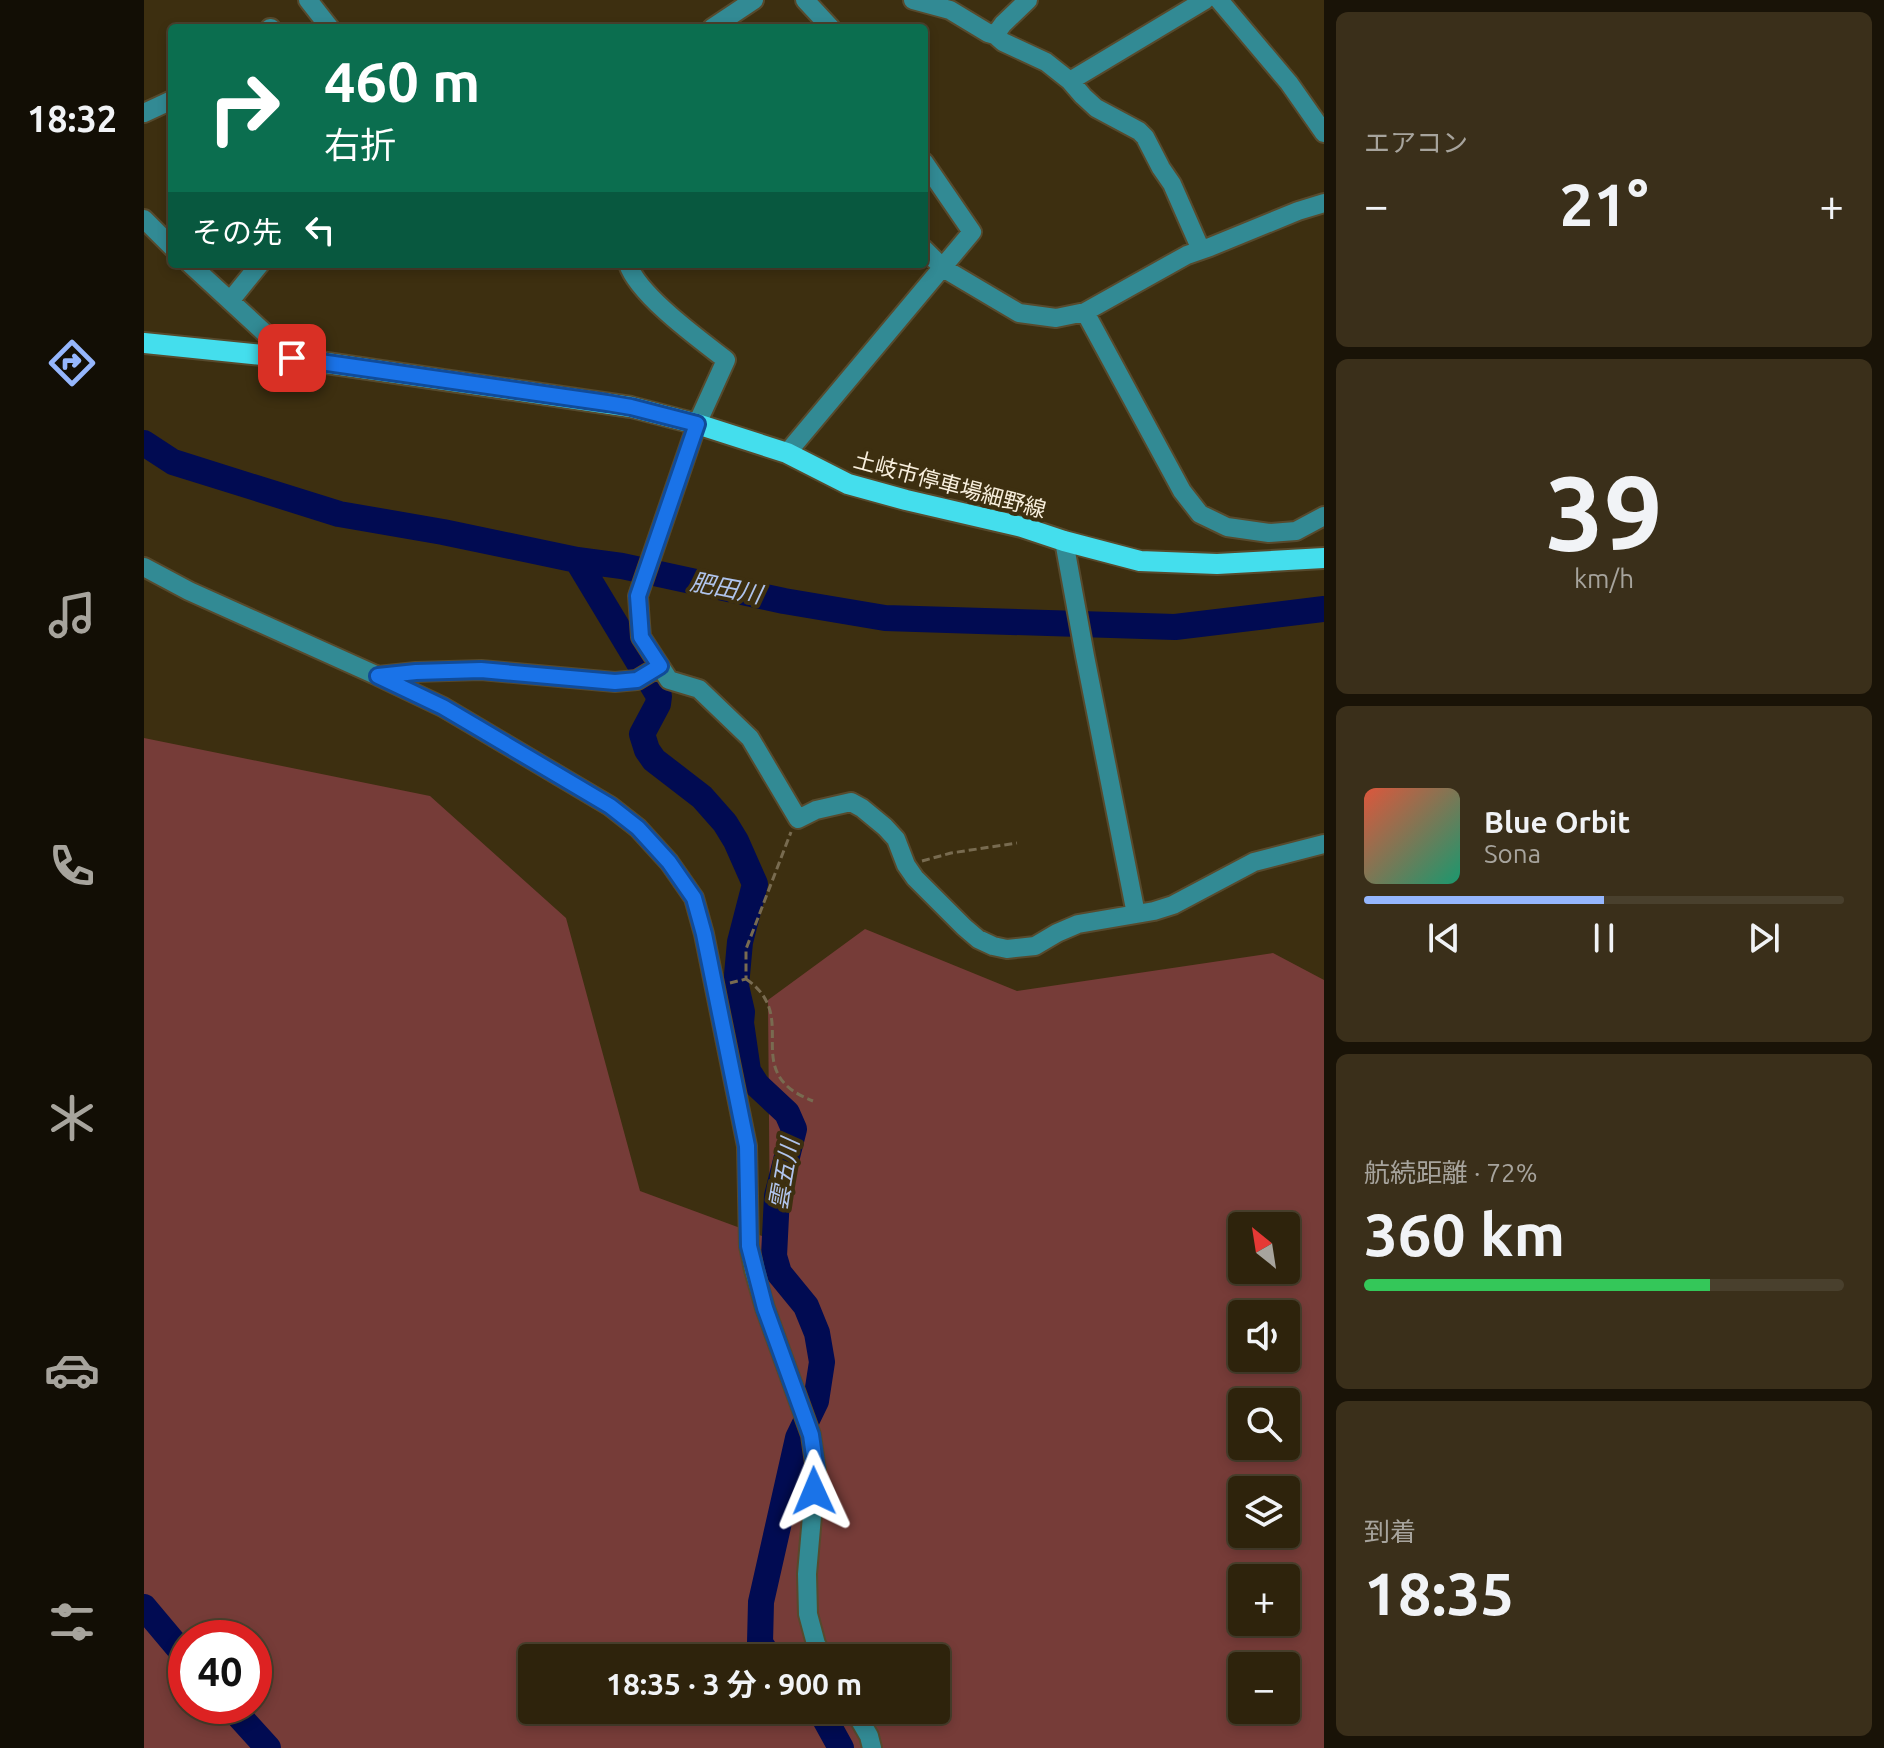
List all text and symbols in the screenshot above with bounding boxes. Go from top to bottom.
text: 460 m [324,50,480,113]
icon: right [192,56,296,160]
text: 18:32 [27,98,117,139]
text: 右折 [324,124,396,165]
text: エアコン [1364,128,1468,157]
text: 21° [1560,170,1648,237]
text: − [1364,180,1389,229]
text: + [1819,180,1844,229]
icon: left [298,208,342,252]
text: その先 [192,215,282,249]
pin [258,324,326,392]
icon: directions [44,335,100,391]
icon: arrive [270,336,314,380]
street label: 土岐市停車場細野線 [851,446,1049,522]
text: 39 [1545,453,1663,570]
text: km/h [1574,564,1634,593]
water label: 肥田川 [688,568,767,609]
icon: music [44,587,100,643]
text: Blue Orbit [1484,805,1630,839]
icon: phone [44,838,100,894]
text: Sona [1484,839,1541,868]
icon: previous [1422,916,1466,960]
icon: pause [1582,916,1626,960]
icon: next [1742,916,1786,960]
icon: climate [44,1090,100,1146]
water label: 雲五川 [764,1133,804,1212]
text: 航続距離 · 72% [1364,1158,1538,1187]
text: 360 km [1364,1200,1565,1267]
north arrow [1228,1212,1300,1284]
map controls [1228,1212,1300,1724]
button: sound [1228,1300,1300,1372]
icon: car [44,1342,100,1398]
button: search [1228,1388,1300,1460]
position arrow [772,1449,856,1533]
button: layers [1228,1476,1300,1548]
text: 到着 [1364,1517,1416,1546]
text: 18:35 [1364,1559,1514,1626]
button: + [1228,1564,1300,1636]
icon: filters [44,1594,100,1650]
speed limit sign: 40 [168,1620,272,1724]
button: − [1228,1652,1300,1724]
text: 18:35 · 3 分 · 900 m [606,1667,862,1701]

